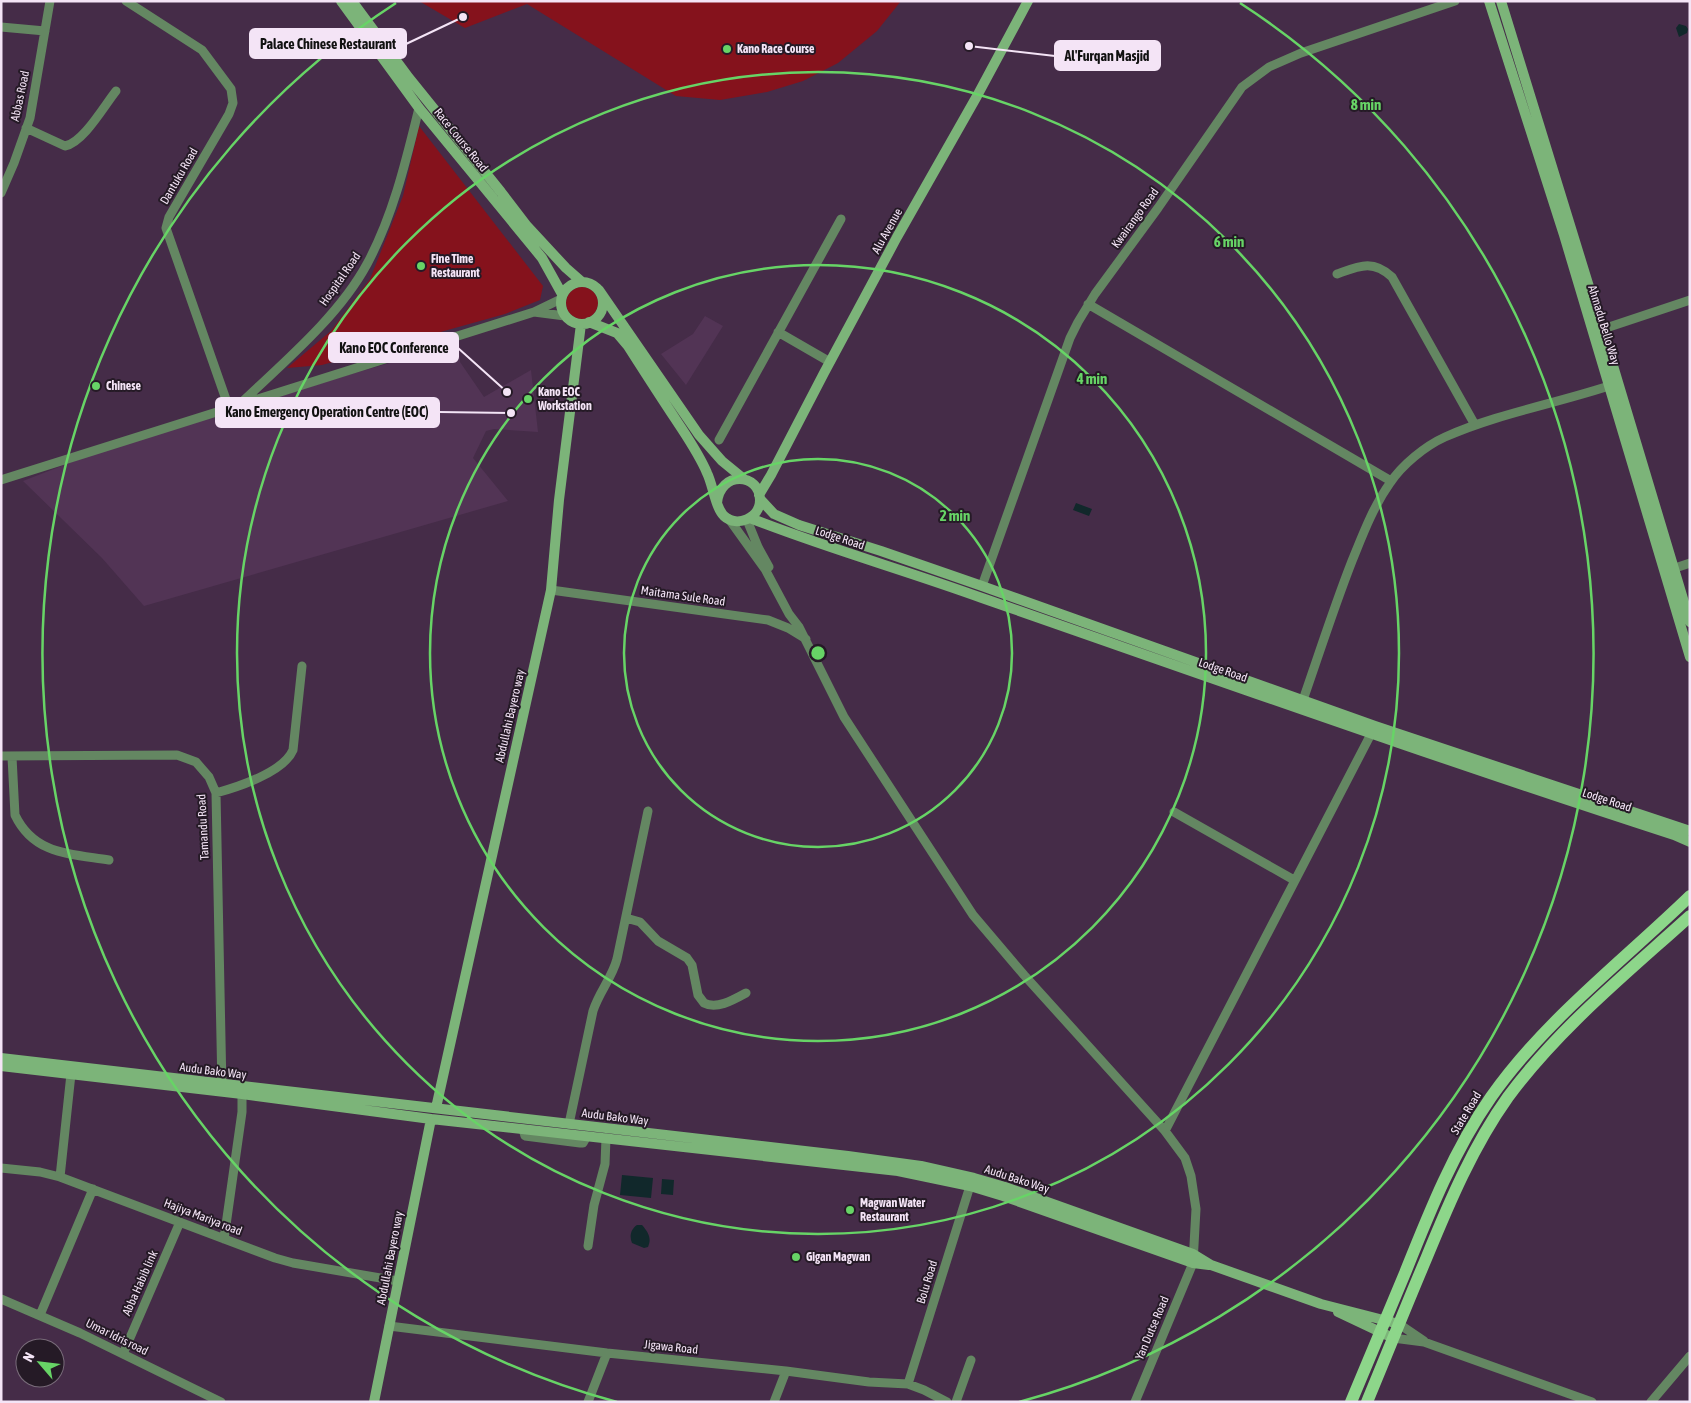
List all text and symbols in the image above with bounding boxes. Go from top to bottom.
callout: Palace Chinese Restaurant [250,29,406,58]
text: Palace Chinese Restaurant [260,36,396,52]
callout: Al'Furqan Masjid [1055,41,1160,70]
place label: Kano Race Course [737,42,815,56]
marker: Kano Race Course [721,43,733,55]
text: Al'Furqan Masjid [1063,48,1150,64]
street label: Abbas Road [8,69,32,123]
text: 8 min [1351,96,1381,113]
street label: Race Course Road [431,105,491,175]
street label: Dantuku Road [157,145,201,207]
street label: Kwairango Road [1109,185,1161,251]
street label: Alu Avenue [869,206,905,256]
text: 6 min [1214,233,1244,250]
street label: Hospital Road [316,250,364,308]
place label: Fine Time Restaurant [431,252,480,280]
marker: Fine Time Restaurant [415,260,427,272]
street label: Ahmadu Bello Way [1585,283,1623,367]
callout: Kano EOC Conference [329,333,458,362]
text: Kano EOC Conference [339,340,449,356]
text: 4 min [1076,370,1107,387]
place label: Chinese [106,379,141,393]
marker: Chinese [90,380,102,392]
place label: Kano EOC Workstation [537,385,592,413]
marker: Kano EOC Workstation [522,393,534,405]
callout: Kano Emergency Operation Centre (EOC) [216,398,439,427]
text: Kano Emergency Operation Centre (EOC) [225,404,429,420]
text: 2 min [940,507,970,524]
street label: Lodge Road [814,523,866,553]
street label: Maitama Sule Road [640,583,726,609]
centre of rings [809,644,827,662]
street label: Lodge Road [1197,655,1249,685]
street label: Abdullahi Bayero way [492,668,528,764]
street label: Lodge Road [1581,785,1633,815]
street label: Tamandu Road [194,794,212,860]
street label: Audu Bako Way [179,1060,247,1082]
street label: State Road [1448,1089,1484,1137]
street label: Audu Bako Way [581,1106,649,1128]
street label: Audu Bako Way [983,1162,1051,1196]
street label: Hajiya Mariya road [162,1196,244,1238]
place label: Magwan Water Restaurant [860,1196,926,1224]
marker: Magwan Water Restaurant [844,1204,856,1216]
street label: Abdullahi Bayero way [374,1210,406,1306]
street label: Abba Habib link [119,1248,161,1318]
place label: Gigan Magwan [806,1250,870,1264]
marker: Gigan Magwan [790,1251,802,1263]
street label: Bolu Road [914,1259,940,1305]
street label: Yan Dutse Road [1132,1294,1172,1362]
street label: Umar Idris road [83,1316,151,1358]
street label: Jigawa Road [643,1337,699,1357]
north arrow [15,1338,65,1388]
text: N [20,1349,38,1364]

